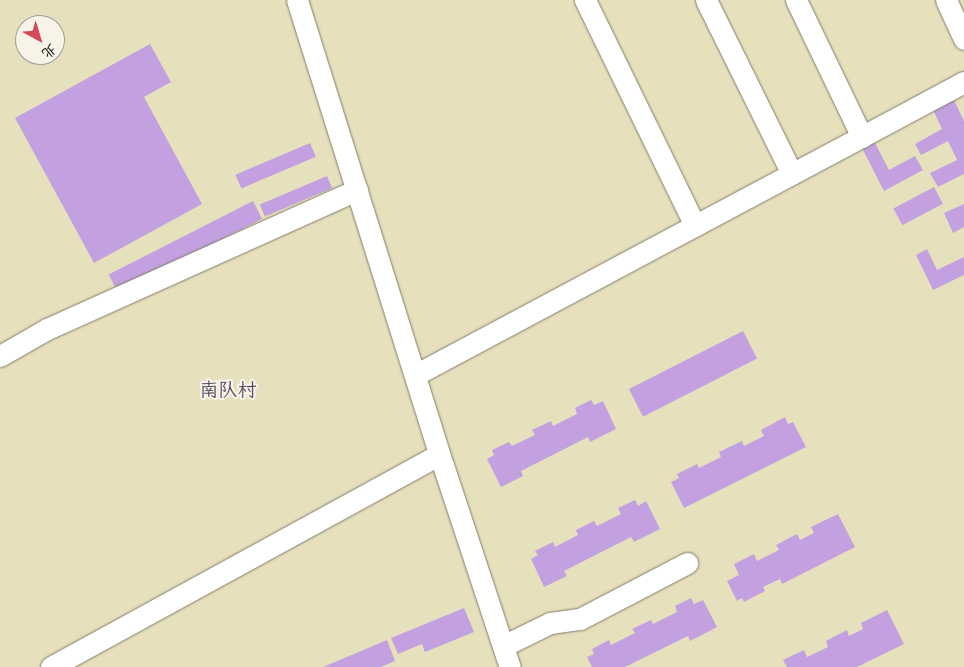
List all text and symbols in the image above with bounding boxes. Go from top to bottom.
north arrow [15,15,65,65]
text: 北 [38,40,60,62]
district label: 南队村 [200,379,256,401]

